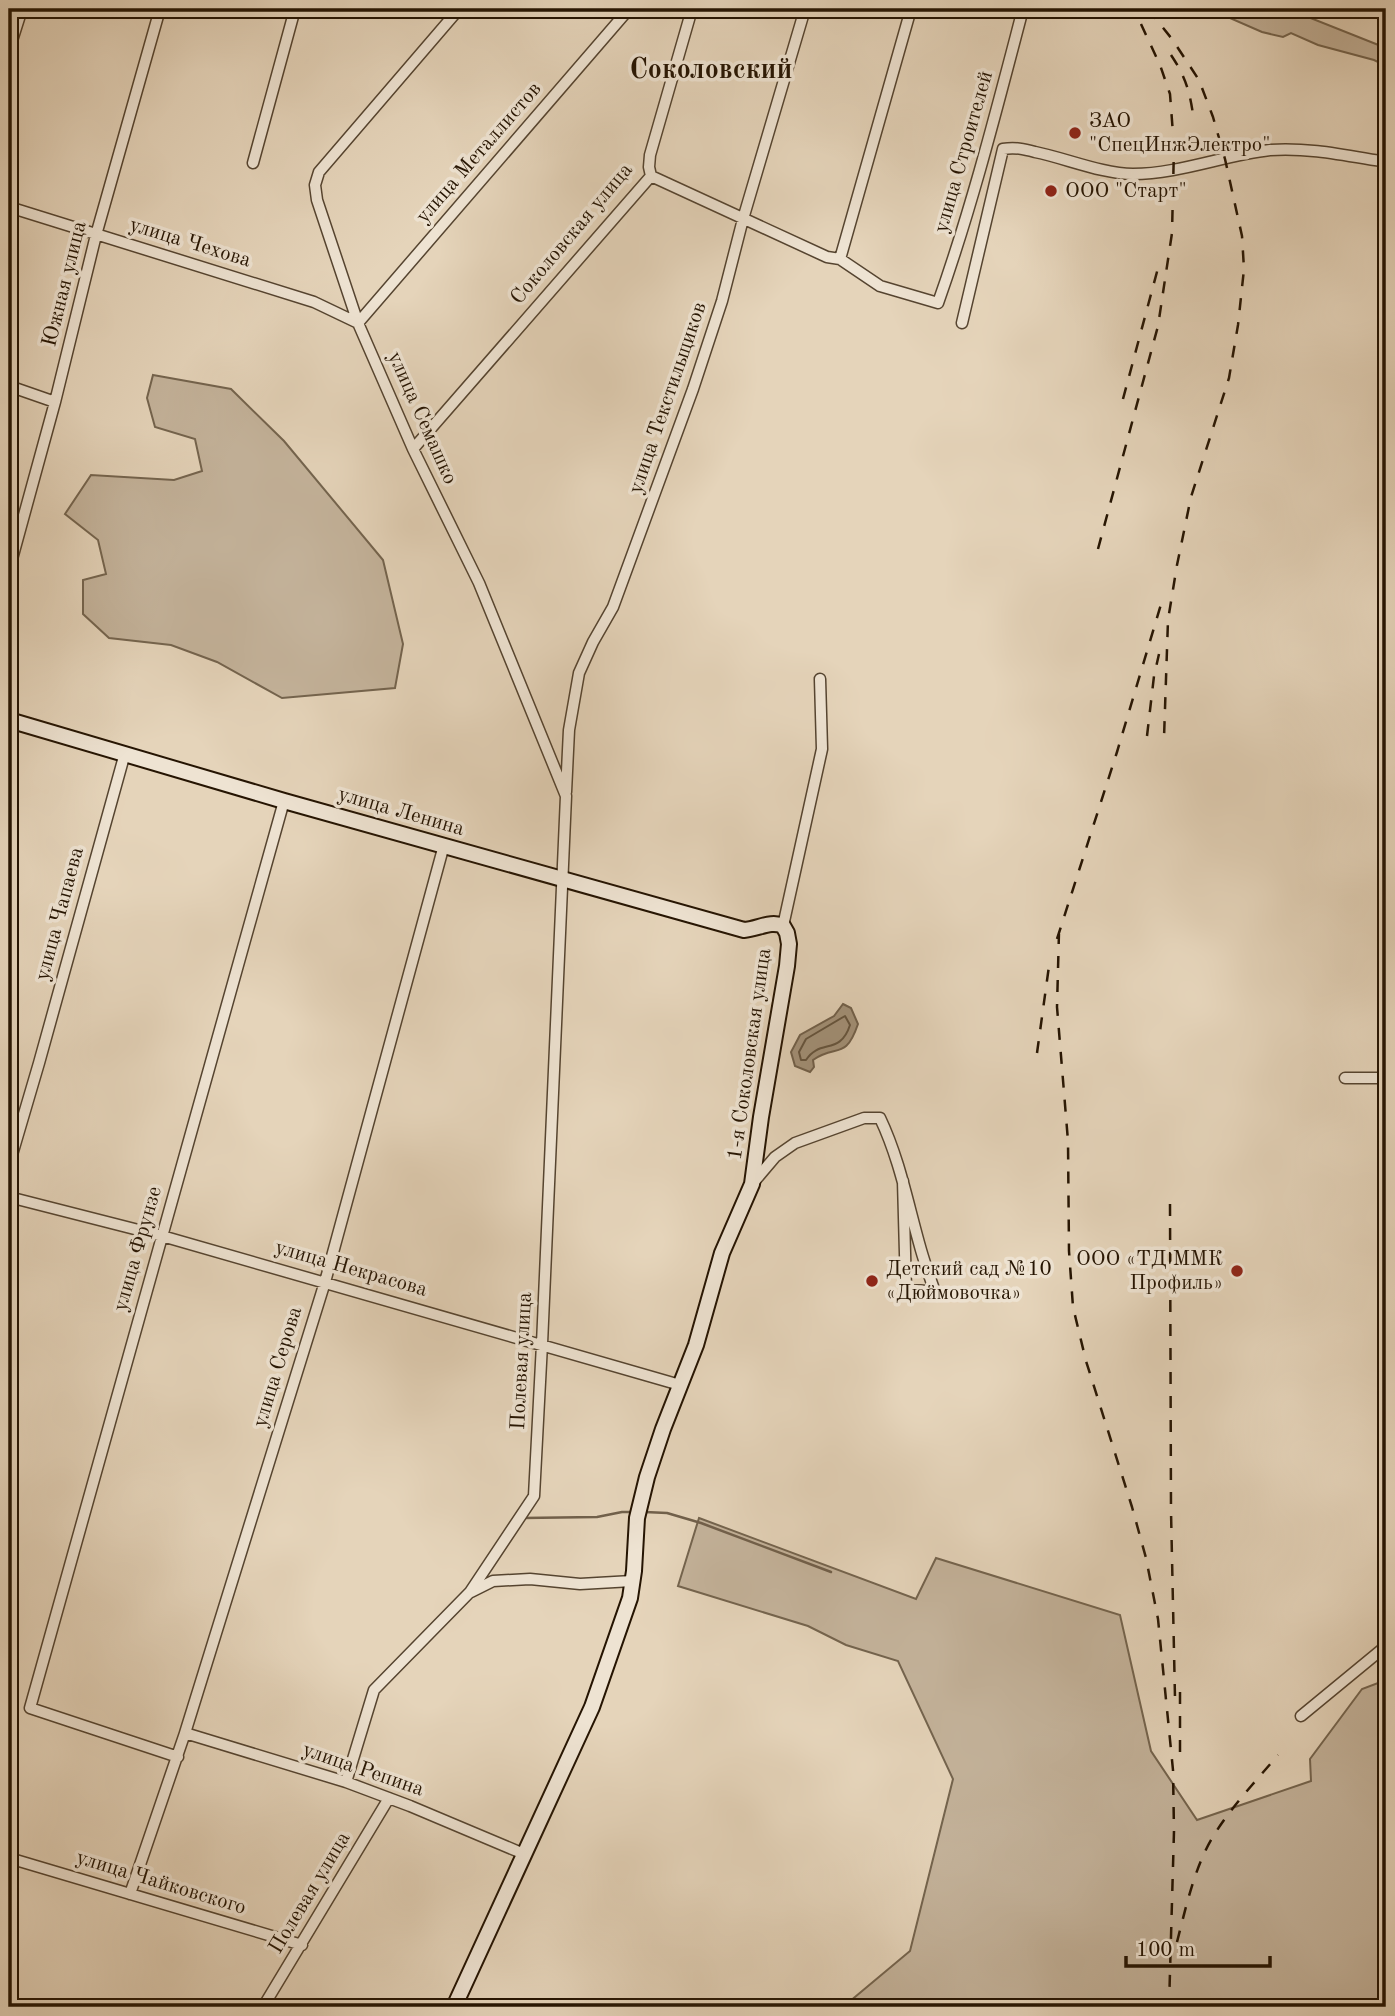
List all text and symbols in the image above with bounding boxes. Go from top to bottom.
district label: Соколовский [629,56,793,85]
street label: улица Строителей [931,69,997,235]
street label: улица Металлистов [412,79,546,227]
place label: ЗАО "СпецИнжЭлектро" [1089,111,1270,156]
marker: ЗАО "СпецИнжЭлектро" [1067,125,1083,141]
street label: Соколовская улица [507,159,637,309]
place label: ООО "Старт" [1065,181,1187,202]
marker: ООО "Старт" [1043,183,1059,199]
street label: улица Чехова [127,215,253,271]
street label: Южная улица [39,219,91,349]
street label: улица Текстильщиков [625,299,711,497]
street label: улица Семашко [383,349,461,487]
street label: улица Ленина [335,784,467,840]
street label: улица Чапаева [32,845,88,983]
street label: 1-я Соколовская улица [725,947,775,1161]
street label: улица Фрунзе [110,1184,166,1314]
street label: улица Некрасова [272,1237,430,1301]
place label: ООО «ТД ММК Профиль» [1076,1249,1223,1294]
place label: Детский сад №10 «Дюймовочка» [886,1259,1052,1304]
marker: ООО «ТД ММК Профиль» [1229,1263,1245,1279]
marker: Детский сад №10 «Дюймовочка» [864,1273,880,1289]
street label: Полевая улица [508,1291,536,1431]
street label: улица Серова [250,1304,306,1430]
street label: улица Репина [300,1739,426,1801]
street label: Полевая улица [265,1828,355,1958]
street label: улица Чайковского [74,1847,248,1919]
scale bar [1126,1925,1269,1969]
text: 100 m [1136,1940,1195,1961]

